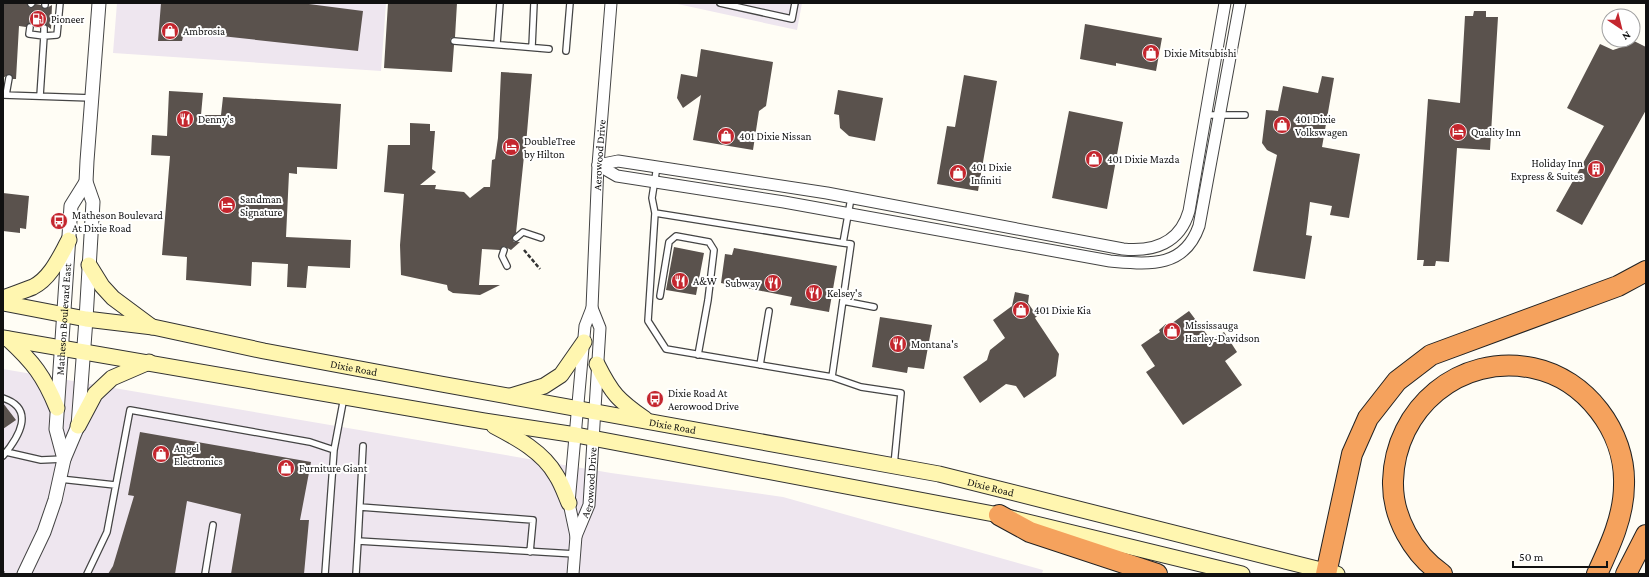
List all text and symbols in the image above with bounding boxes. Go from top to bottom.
north arrow [1601,8,1641,48]
fuel station icon: Pioneer [28,9,48,29]
place label: Pioneer [51,13,84,25]
shop icon: Ambrosia [160,21,180,41]
place label: Ambrosia [183,25,225,37]
text: N [1620,29,1633,44]
shop icon: Dixie Mitsubishi [1141,43,1161,63]
place label: Dixie Mitsubishi [1164,47,1237,59]
restaurant icon: Denny's [175,109,195,129]
place label: Denny's [198,113,234,126]
place label: 401 Dixie Volkswagen [1295,113,1348,139]
shop icon: 401 Dixie Volkswagen [1272,115,1292,135]
street label: Aerowood Drive [591,119,608,191]
hotel icon: Quality Inn [1448,122,1468,142]
shop icon: 401 Dixie Nissan [716,126,736,146]
place label: Quality Inn [1471,126,1521,139]
place label: 401 Dixie Nissan [739,130,812,142]
place label: DoubleTree by Hilton [524,135,575,161]
hotel icon: DoubleTree by Hilton [501,137,521,157]
shop icon: 401 Dixie Mazda [1084,149,1104,169]
place label: 401 Dixie Mazda [1107,153,1179,165]
place label: Holiday Inn Express & Suites [1511,157,1583,183]
building icon: Holiday Inn Express & Suites [1586,159,1606,179]
place label: 401 Dixie Infiniti [971,161,1012,186]
shop icon: 401 Dixie Infiniti [948,163,968,183]
place label: Sandman Signature [240,193,282,219]
hotel icon: Sandman Signature [217,195,237,215]
place label: Matheson Boulevard At Dixie Road [72,209,163,234]
bus stop icon: Matheson Boulevard At Dixie Road [49,211,69,231]
street label: Matheson Boulevard East [54,263,73,376]
restaurant icon: A&W [670,271,690,291]
restaurant icon: Subway [763,273,783,293]
place label: A&W [693,275,718,287]
place label: Subway [725,277,761,290]
restaurant icon: Kelsey's [804,283,824,303]
place label: Kelsey's [827,287,862,300]
shop icon: 401 Dixie Kia [1011,300,1031,320]
place label: 401 Dixie Kia [1034,304,1091,316]
place label: Mississauga Harley-Davidson [1185,319,1260,345]
shop icon: Mississauga Harley-Davidson [1162,321,1182,341]
restaurant icon: Montana's [888,334,908,354]
place label: Montana's [911,338,958,350]
street label: Dixie Road [329,358,379,378]
place label: Dixie Road At Aerowood Drive [668,387,739,412]
bus stop icon: Dixie Road At Aerowood Drive [645,389,665,409]
street label: Dixie Road [648,416,697,436]
place label: Angel Electronics [174,442,223,467]
shop icon: Angel Electronics [151,444,171,464]
street label: Aerowood Drive [578,447,599,519]
shop icon: Furniture Giant [276,458,296,478]
place label: Furniture Giant [299,462,368,474]
street label: Dixie Road [966,475,1015,499]
scale bar [1513,543,1607,569]
text: 50 m [1519,550,1544,564]

